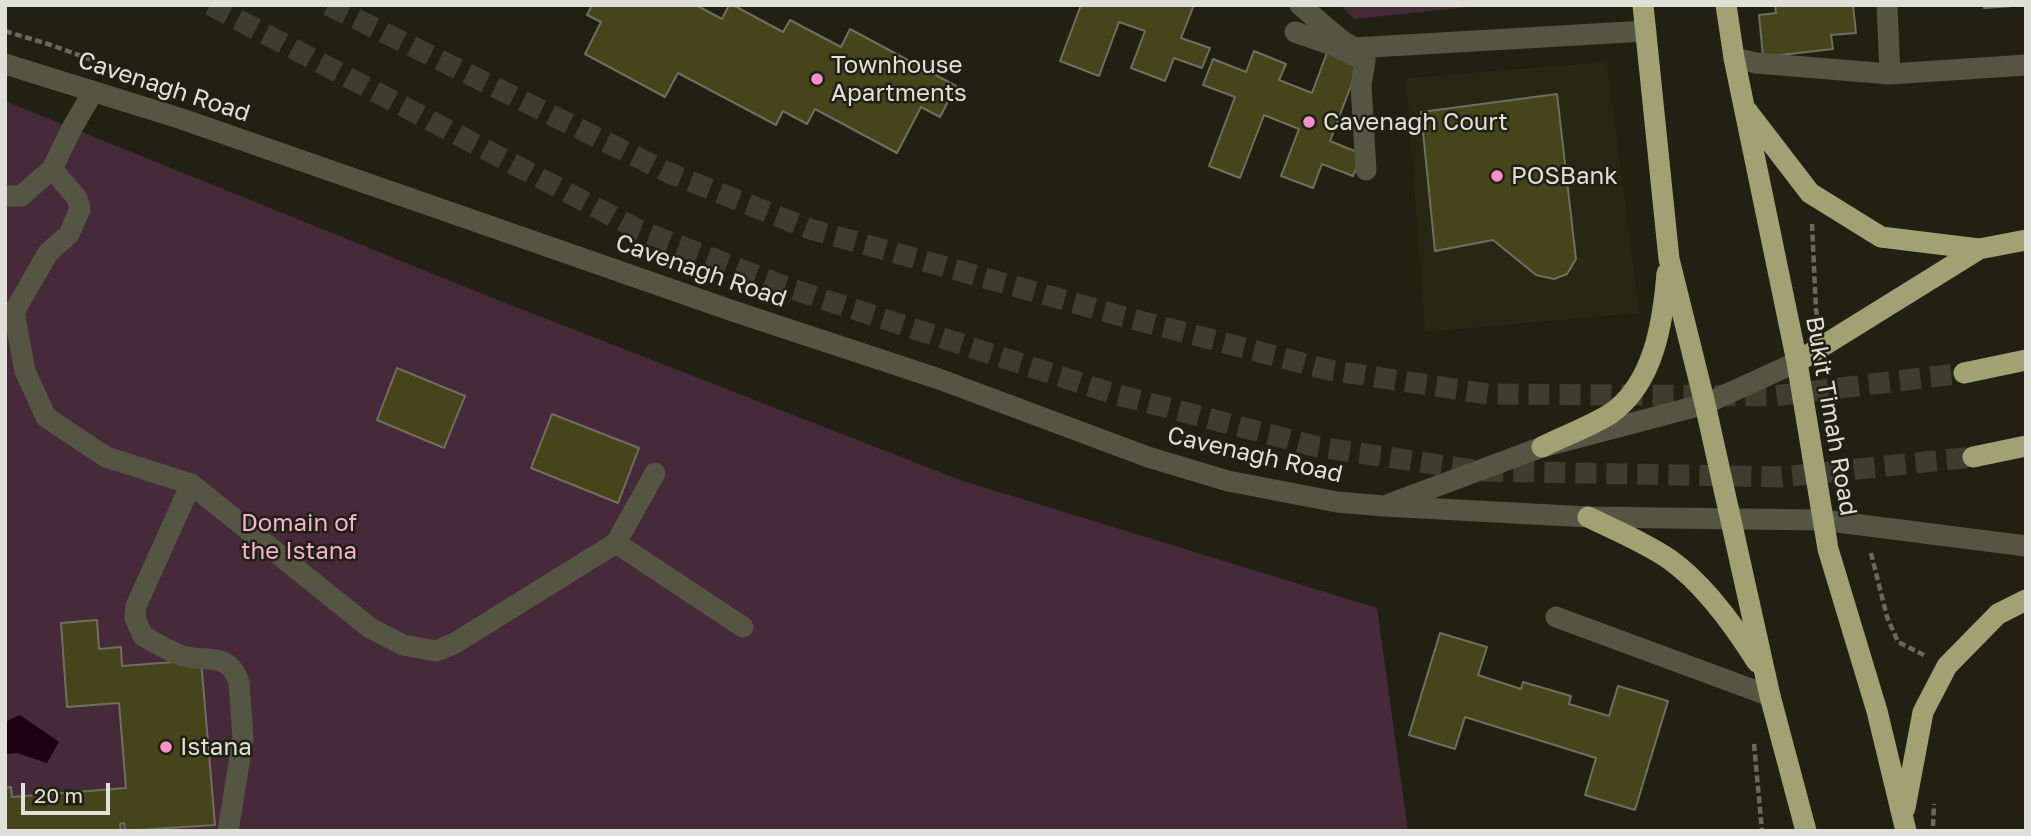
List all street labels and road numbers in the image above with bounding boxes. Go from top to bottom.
street label: Cavenagh Road [74,46,254,128]
street label: Cavenagh Road [612,228,790,314]
street label: Bukit Timah Road [1799,314,1863,518]
street label: Cavenagh Road [1165,421,1345,489]

